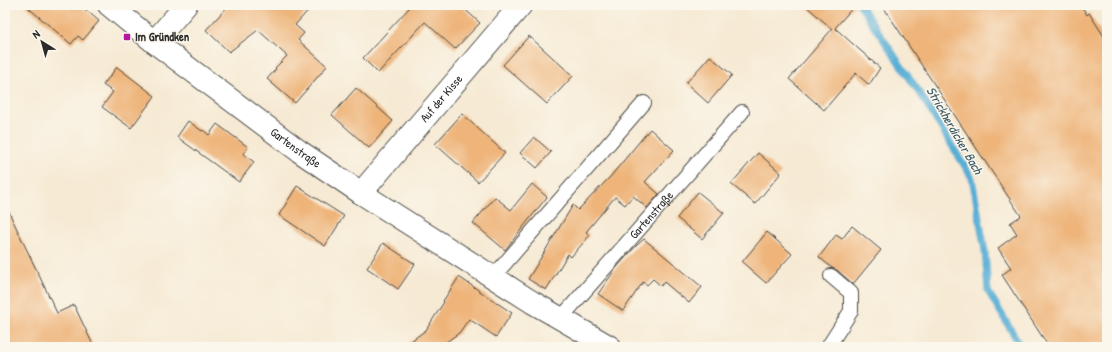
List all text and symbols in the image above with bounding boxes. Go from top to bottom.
north arrow [22,22,62,62]
text: N [29,27,43,41]
place label: Im Gründken [135,28,190,45]
marker: Im Gründken [122,32,132,42]
street label: Auf der Kisse [416,71,466,126]
water label: Strickherdicker Bach [923,83,988,178]
street label: Gartenstraße [267,123,325,172]
street label: Gartenstraße [625,187,677,242]

